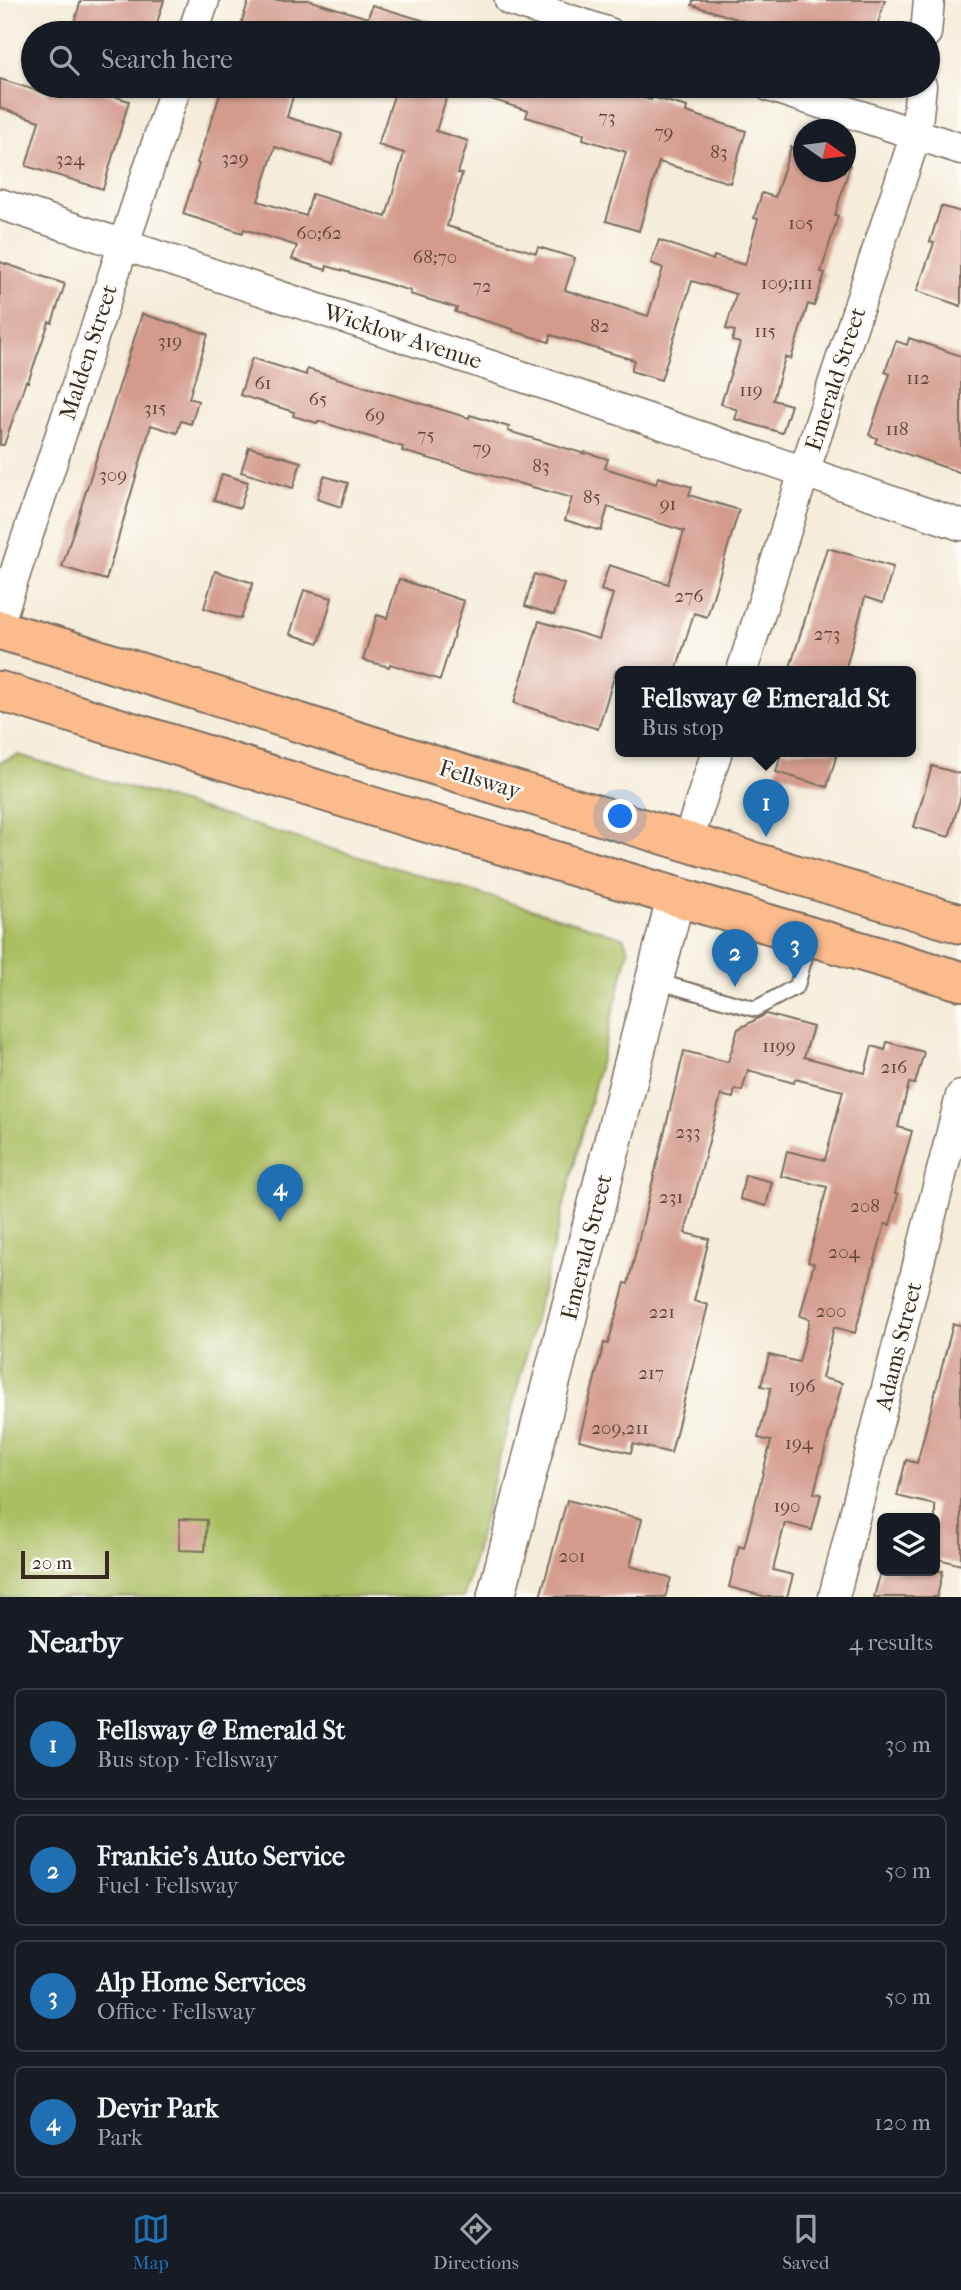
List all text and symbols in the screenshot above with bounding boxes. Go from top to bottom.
search box [21,21,940,98]
icon: search [45,41,83,79]
text: Search here [101,44,233,75]
house number: 73 [599,106,615,128]
north arrow [793,119,856,182]
house number: 79 [654,121,674,143]
house number: 83 [710,141,728,163]
house number: 329 [221,147,249,169]
house number: 324 [56,148,85,170]
house number: 105 [788,212,814,234]
house number: 60;62 [296,222,342,244]
house number: 68;70 [413,246,457,268]
house number: 109;111 [761,272,813,294]
house number: 72 [473,275,492,297]
street label: Malden Street [54,281,123,423]
street label: Wicklow Avenue [319,298,485,375]
street label: Emerald Street [800,304,871,454]
house number: 82 [590,315,610,337]
house number: 115 [754,320,776,342]
house number: 319 [158,330,182,352]
house number: 112 [906,367,930,389]
house number: 61 [255,372,271,394]
house number: 119 [739,379,763,401]
house number: 65 [309,388,327,410]
house number: 315 [144,397,166,419]
house number: 69 [365,404,385,426]
house number: 118 [885,418,909,440]
house number: 75 [417,424,435,446]
house number: 79 [472,437,492,459]
house number: 83 [532,455,550,477]
house number: 309 [99,464,127,486]
house number: 85 [583,486,601,508]
house number: 91 [660,493,676,515]
house number: 276 [674,585,704,607]
house number: 273 [814,623,840,645]
popup [615,666,916,757]
text: Fellsway @ Emerald St [641,683,890,714]
text: Bus stop [641,714,724,741]
street label: Fellsway [436,754,525,805]
pin: 1 [743,779,789,837]
your location [603,799,637,833]
pin: 3 [772,921,818,979]
pin: 2 [712,929,758,987]
house number: 1199 [762,1035,796,1057]
house number: 216 [881,1056,908,1078]
house number: 233 [675,1121,701,1143]
pin: 4 [257,1164,303,1222]
street label: Emerald Street [555,1171,618,1323]
house number: 231 [659,1186,683,1208]
house number: 208 [850,1195,880,1217]
house number: 204 [828,1241,860,1263]
street label: Adams Street [869,1279,927,1414]
house number: 200 [816,1300,846,1322]
house number: 221 [649,1301,675,1323]
house number: 217 [638,1362,664,1384]
house number: 196 [788,1375,816,1397]
house number: 209,211 [591,1417,649,1439]
house number: 194 [785,1432,814,1454]
house number: 190 [773,1495,801,1517]
map controls [877,1513,940,1576]
button: layers [877,1513,940,1576]
house number: 201 [559,1545,585,1567]
scale bar [21,1548,108,1580]
text: 20 m [32,1552,72,1574]
text: Nearby [28,1625,123,1660]
text: 4 results [849,1629,933,1656]
text: Fellsway @ Emerald St [97,1715,345,1746]
text: 1 [49,1731,57,1758]
text: 30 m [885,1731,931,1758]
text: Bus stop · Fellsway [97,1746,278,1773]
text: Frankie's Auto Service [97,1841,345,1872]
text: 2 [47,1857,59,1884]
text: 50 m [884,1857,931,1884]
text: Fuel · Fellsway [97,1872,238,1899]
text: Alp Home Services [97,1967,306,1998]
text: 3 [48,1983,58,2010]
text: 50 m [884,1983,931,2010]
text: Office · Fellsway [97,1998,255,2025]
text: Devir Park [97,2093,218,2124]
text: 4 [46,2109,60,2136]
text: 120 m [874,2109,931,2136]
text: Park [97,2124,143,2151]
tab: Map [132,2210,170,2274]
tab: Directions [433,2210,519,2274]
tab: Saved [782,2210,829,2274]

